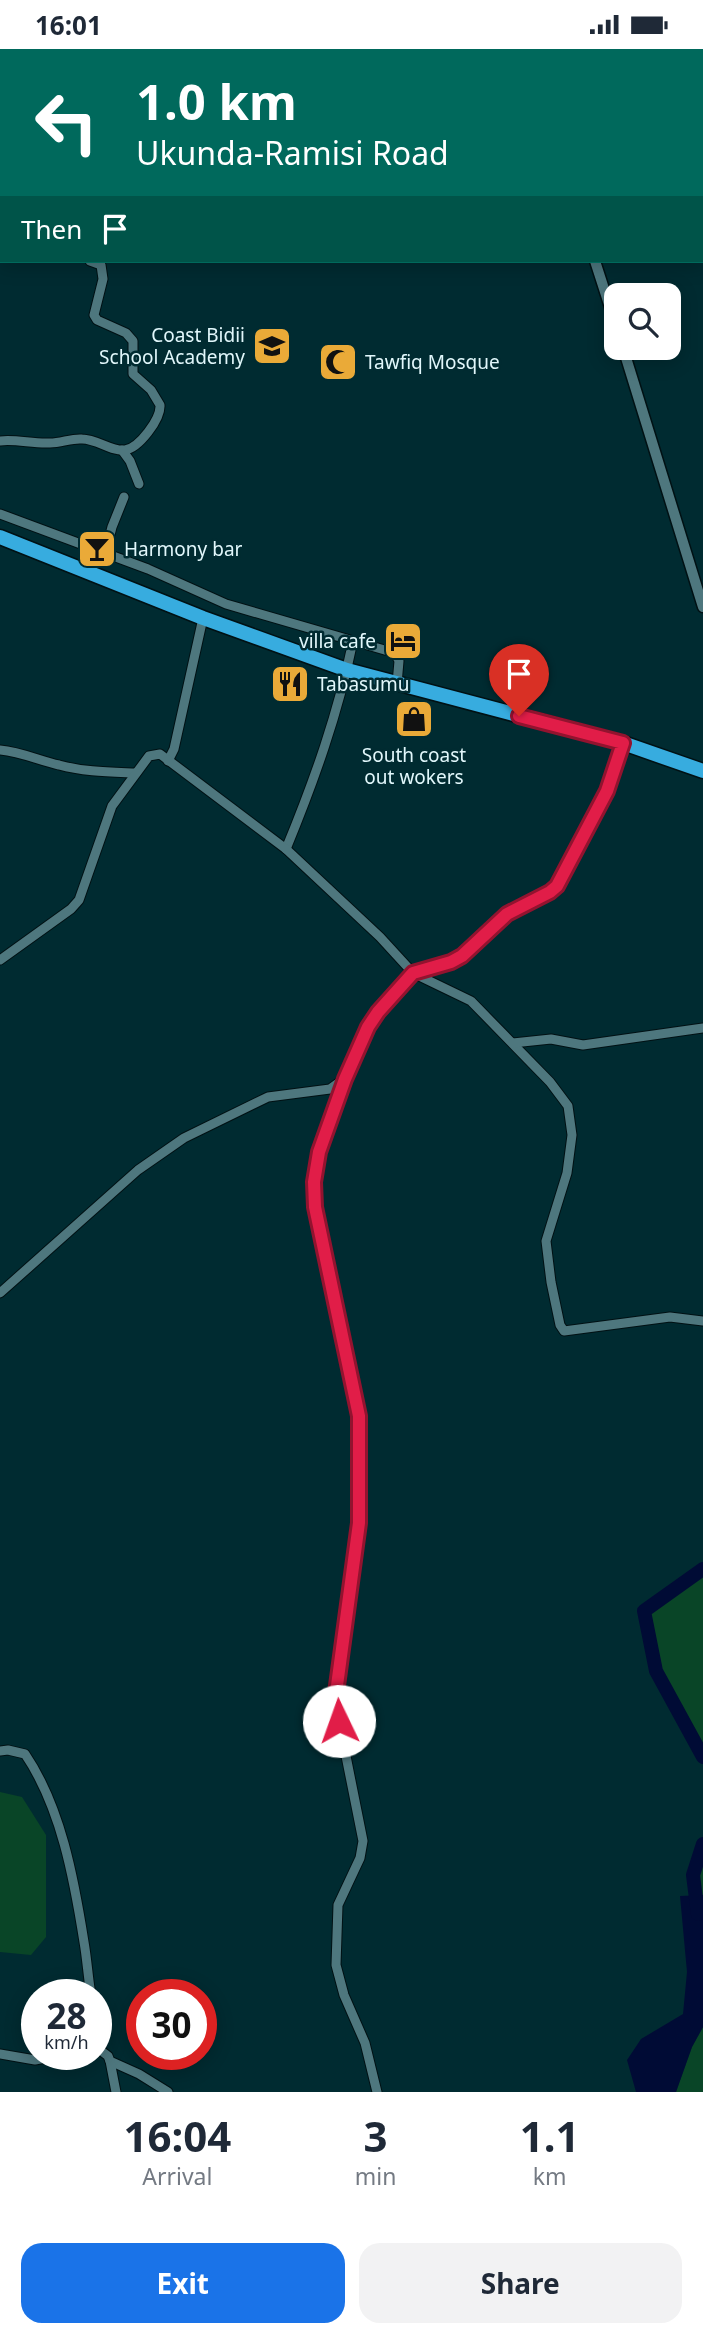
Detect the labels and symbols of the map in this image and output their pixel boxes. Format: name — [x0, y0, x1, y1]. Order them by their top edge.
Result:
place label: Coast Bidii School Academy — [99, 322, 245, 370]
school or university icon: Coast Bidii School Academy — [251, 325, 293, 367]
mosque icon: Tawfiq Mosque — [317, 341, 359, 383]
place label: Tawfiq Mosque — [365, 349, 500, 375]
bar icon: Harmony bar — [76, 528, 118, 570]
place label: Harmony bar — [124, 536, 243, 562]
hotel icon: villa cafe — [382, 620, 424, 662]
place label: villa cafe — [299, 628, 376, 654]
pin — [489, 644, 549, 716]
restaurant icon: Tabasumu — [269, 663, 311, 705]
place label: Tabasumu — [317, 671, 409, 697]
shop icon: South coast out wokers — [393, 698, 435, 740]
place label: South coast out wokers — [362, 742, 466, 790]
position arrow — [302, 1684, 376, 1758]
speed limit sign: 30 — [126, 1979, 217, 2070]

